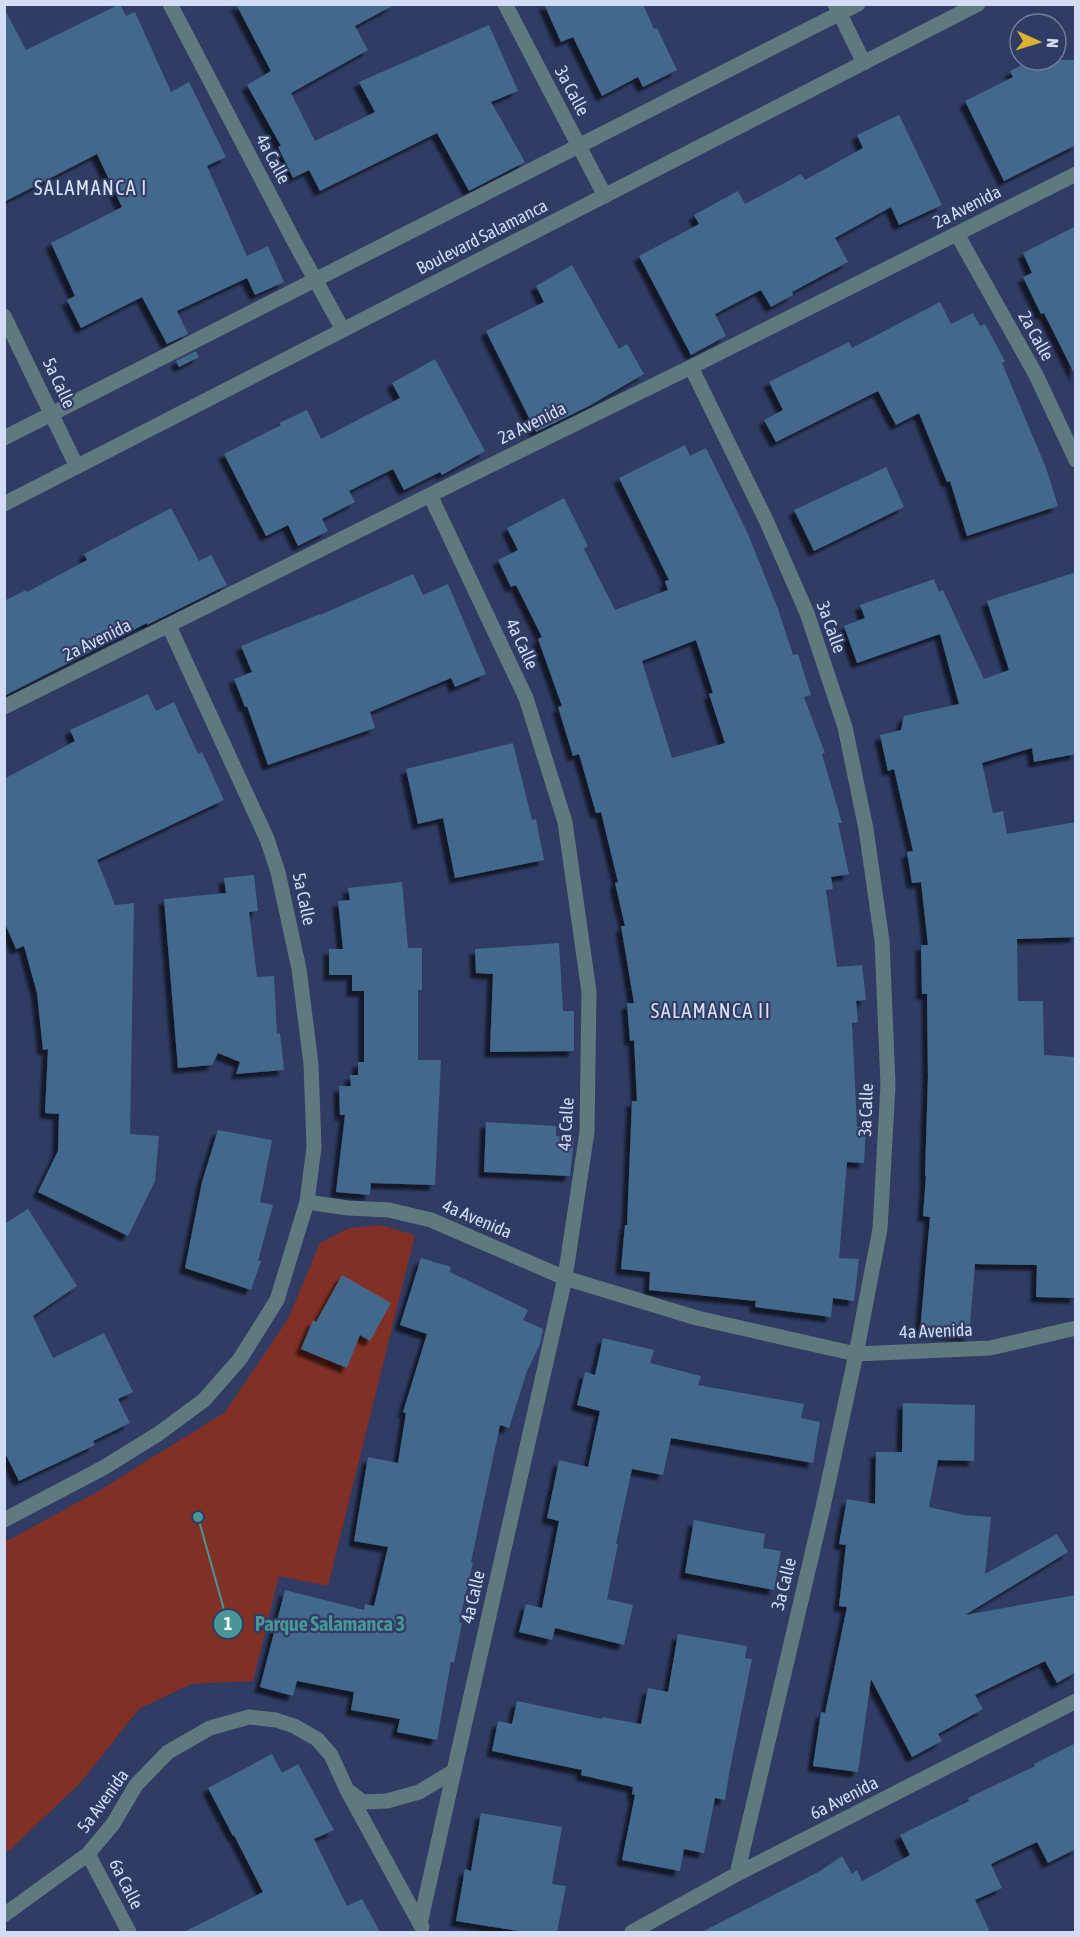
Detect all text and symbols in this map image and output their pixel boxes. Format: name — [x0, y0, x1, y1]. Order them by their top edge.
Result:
north arrow — [1008, 12, 1068, 72]
text: N — [1044, 38, 1062, 48]
street label: 3a Calle — [551, 62, 594, 119]
street label: 4a Calle — [252, 130, 295, 187]
district label: SALAMANCA I — [34, 176, 148, 199]
street label: 2a Avenida — [929, 181, 1004, 233]
street label: Boulevard Salamanca — [413, 194, 551, 279]
street label: 2a Calle — [1014, 307, 1059, 364]
street label: 5a Calle — [39, 354, 80, 411]
street label: 2a Avenida — [494, 397, 569, 448]
street label: 3a Calle — [812, 598, 850, 655]
street label: 2a Avenida — [59, 614, 134, 665]
street label: 4a Calle — [502, 615, 543, 672]
street label: 5a Calle — [289, 871, 320, 927]
district label: SALAMANCA II — [651, 999, 771, 1022]
street label: 3a Calle — [854, 1083, 877, 1137]
street label: 4a Calle — [553, 1097, 578, 1151]
street label: 4a Avenida — [439, 1195, 515, 1243]
street label: 4a Avenida — [899, 1319, 973, 1342]
street label: 3a Calle — [767, 1555, 800, 1612]
street label: 4a Calle — [456, 1569, 489, 1625]
callout: Parque Salamanca 3 — [213, 1605, 417, 1643]
text: Parque Salamanca 3 — [255, 1612, 405, 1635]
text: 1 — [224, 1613, 232, 1634]
street label: 5a Avenida — [73, 1765, 133, 1837]
street label: 6a Avenida — [806, 1772, 881, 1824]
street label: 6a Calle — [105, 1855, 148, 1912]

